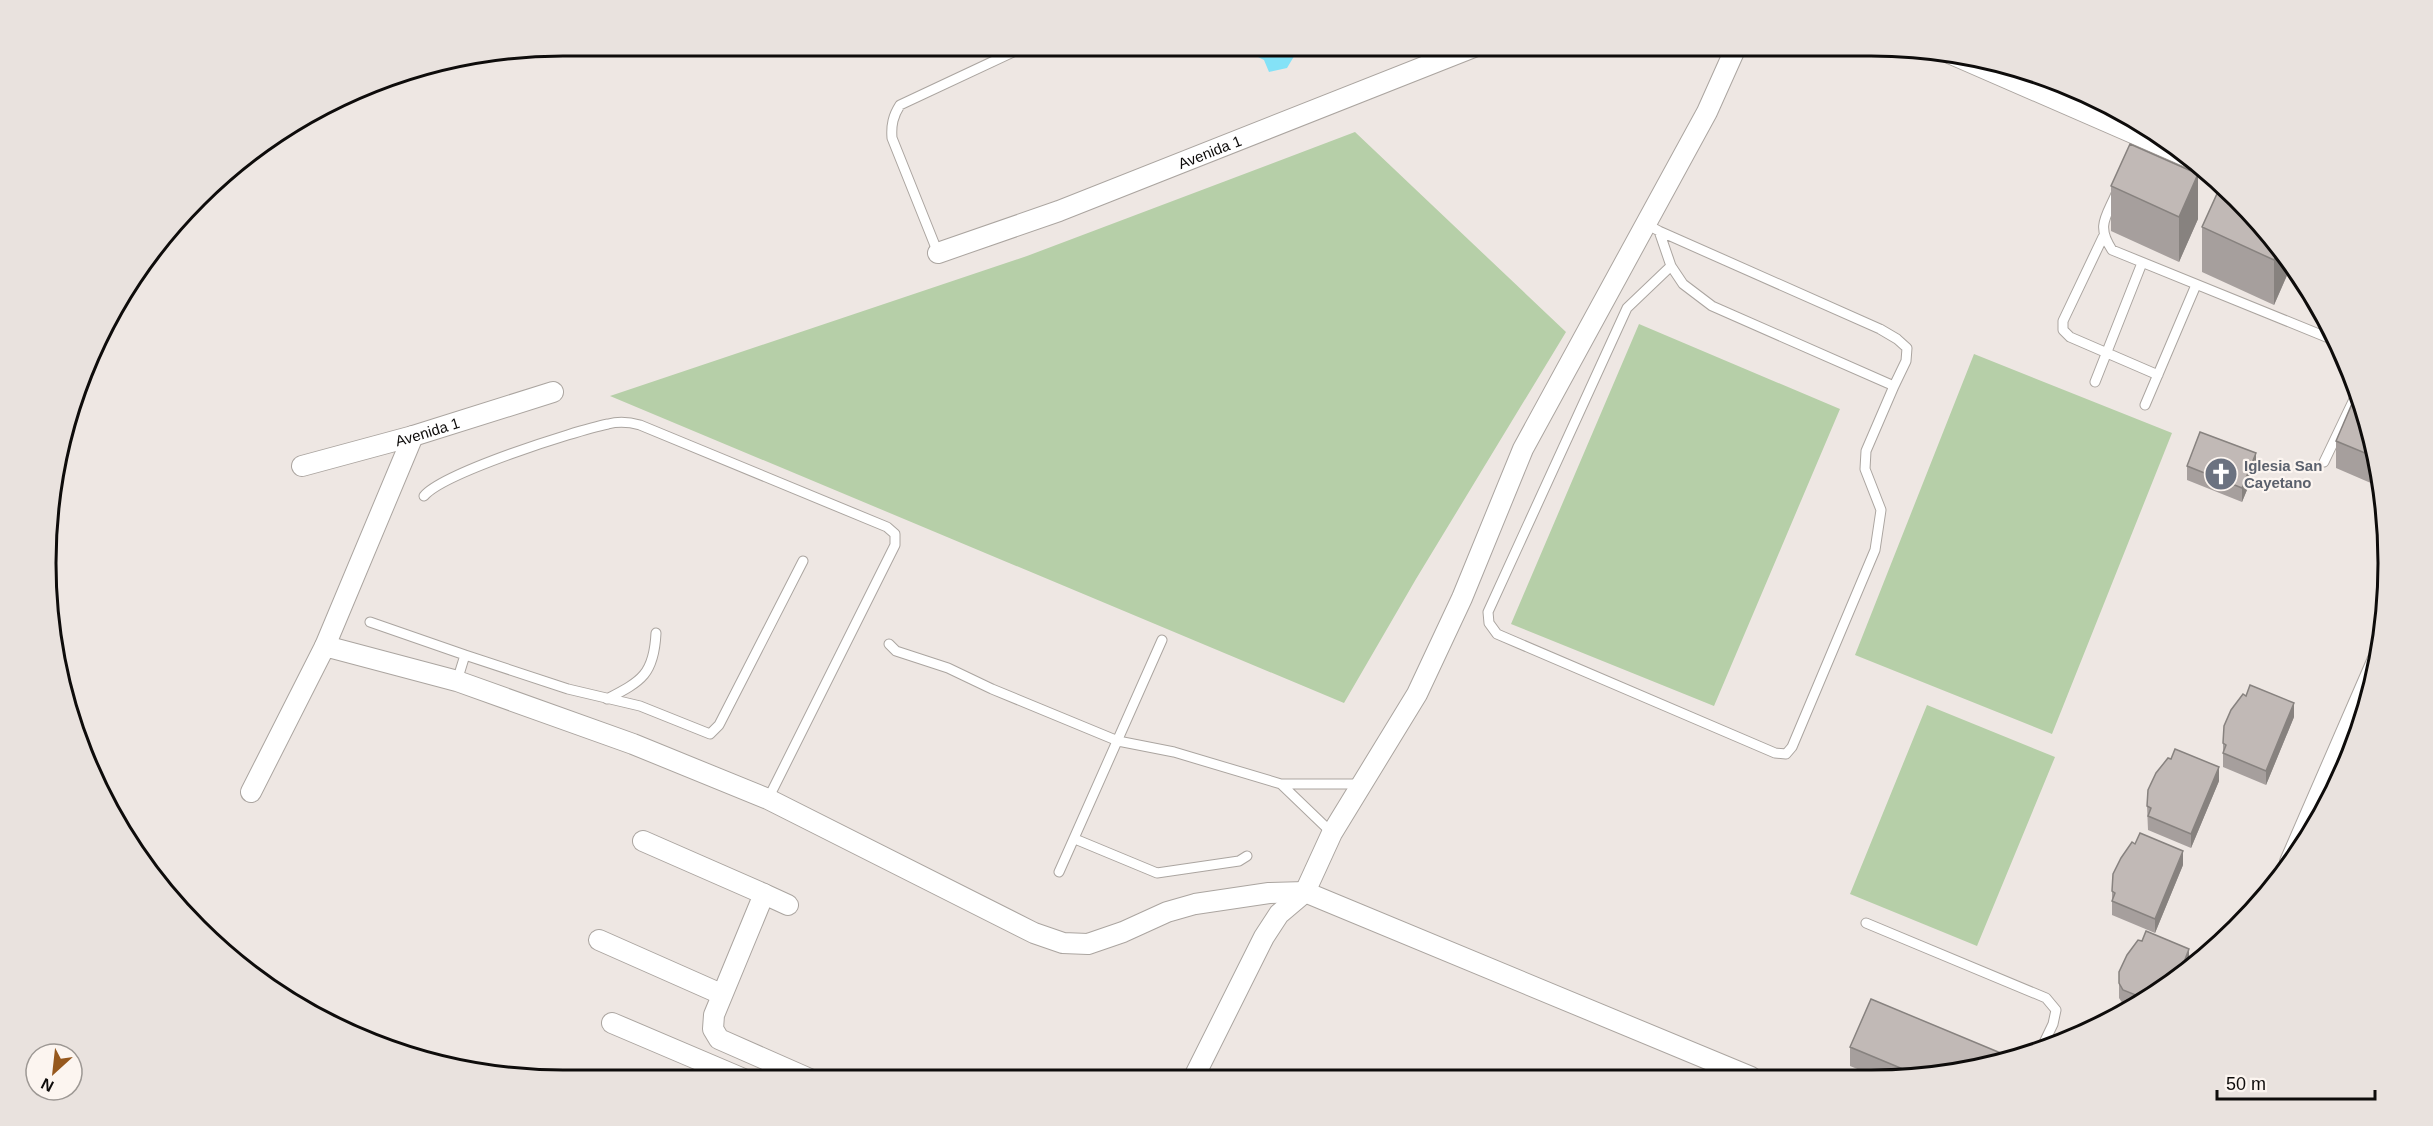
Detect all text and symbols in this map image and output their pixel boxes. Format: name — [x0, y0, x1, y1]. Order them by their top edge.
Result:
street label: Avenida 1 — [1176, 131, 1244, 172]
street label: Avenida 1 — [393, 413, 462, 449]
church icon: Iglesia San Cayetano — [2203, 456, 2239, 492]
place label: Iglesia San Cayetano — [2244, 457, 2322, 491]
north arrow — [24, 1042, 84, 1102]
scale bar — [2217, 1063, 2374, 1101]
text: 50 m — [2226, 1074, 2266, 1094]
text: N — [38, 1075, 56, 1095]

